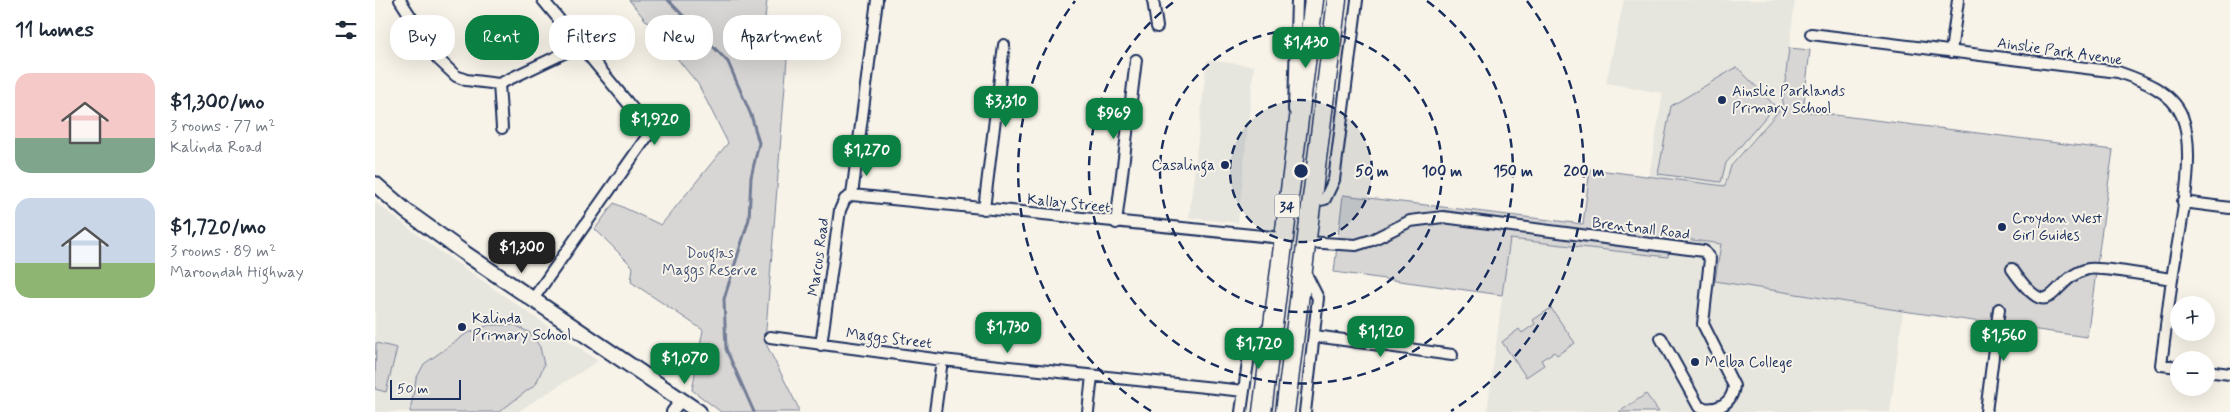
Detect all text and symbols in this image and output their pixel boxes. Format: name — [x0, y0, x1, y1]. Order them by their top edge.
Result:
chip: Buy — [390, 15, 455, 60]
chip: Rent — [465, 15, 539, 60]
chip: Filters — [549, 15, 635, 60]
chip: New — [645, 15, 713, 60]
chip: Apartment — [723, 15, 841, 60]
text: 11 homes — [15, 16, 94, 44]
icon: filters — [332, 16, 360, 44]
pin: $1,430 — [1265, 27, 1347, 69]
text: $1,430 — [1283, 32, 1329, 53]
street label: Ainslie Park Avenue — [1996, 33, 2124, 71]
place label: Ainslie Parklands Primary School — [1732, 82, 1846, 119]
pin: $3,310 — [965, 86, 1047, 128]
text: $1,300/mo — [170, 88, 264, 116]
text: $3,310 — [985, 91, 1027, 112]
icon: home — [55, 93, 115, 153]
marker: Ainslie Parklands Primary School — [1716, 94, 1728, 106]
pin: $969 — [1084, 98, 1144, 140]
text: $969 — [1097, 103, 1131, 124]
pin: $1,920 — [614, 104, 696, 146]
text: $1,920 — [631, 109, 679, 130]
text: 3 rooms · 77 m² — [170, 116, 275, 137]
pin: $1,270 — [826, 134, 908, 177]
text: Kalinda Road — [170, 137, 262, 158]
text: $1,270 — [844, 140, 890, 161]
place label: Casalinga — [1152, 156, 1215, 177]
marker: Casalinga — [1219, 159, 1231, 171]
centre of rings — [1292, 162, 1310, 180]
text: 50 m — [1355, 162, 1389, 182]
text: 100 m — [1422, 162, 1462, 182]
text: 150 m — [1493, 162, 1533, 182]
text: 200 m — [1564, 162, 1605, 182]
street label: Kallay Street — [1026, 190, 1112, 218]
road number: 34 — [1275, 195, 1299, 218]
place label: Croydon West Girl Guides — [2012, 209, 2103, 246]
text: $1,720/mo — [170, 213, 266, 241]
street label: Brentnall Road — [1591, 213, 1691, 245]
street label: Marcus Road — [804, 217, 834, 298]
icon: home — [55, 218, 115, 278]
marker: Croydon West Girl Guides — [1996, 221, 2008, 233]
pin: $1,300 — [481, 232, 563, 274]
text: $1,300 — [499, 237, 545, 258]
text: 3 rooms · 89 m² — [170, 241, 276, 262]
park label: Douglas Maggs Reserve — [662, 244, 758, 282]
text: Maroondah Highway — [170, 262, 304, 283]
map controls — [2170, 296, 2215, 396]
button: + — [2170, 296, 2215, 341]
place label: Kalinda Primary School — [472, 309, 571, 346]
pin: $1,730 — [967, 312, 1049, 354]
pin: $1,120 — [1340, 316, 1422, 358]
text: $1,730 — [986, 317, 1030, 338]
pin: $1,560 — [1963, 320, 2045, 362]
marker: Kalinda Primary School — [456, 321, 468, 333]
text: $1,120 — [1358, 321, 1404, 342]
street label: Maggs Street — [845, 324, 933, 355]
text: $1,560 — [1981, 325, 2027, 346]
pin: $1,720 — [1218, 328, 1300, 370]
text: $1,720 — [1236, 333, 1282, 354]
pin: $1,070 — [644, 342, 726, 385]
text: $1,070 — [661, 348, 709, 369]
button: − — [2170, 351, 2215, 396]
place label: Melba College — [1705, 353, 1793, 373]
marker: Melba College — [1689, 356, 1701, 368]
scale bar — [390, 377, 461, 400]
text: 50 m — [397, 380, 428, 398]

